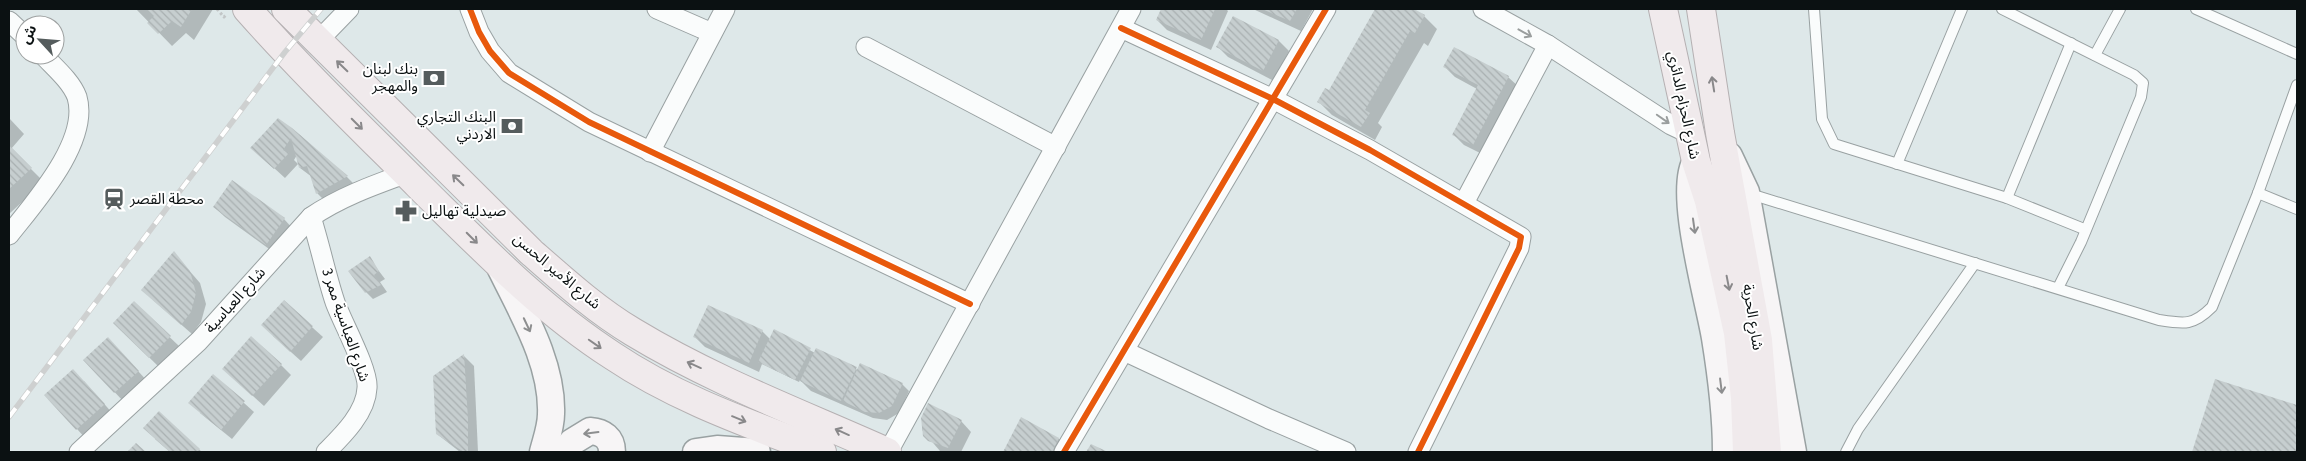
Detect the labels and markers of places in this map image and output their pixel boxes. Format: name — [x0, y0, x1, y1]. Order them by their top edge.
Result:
place label: بنك لبنان والمهجر — [363, 60, 418, 95]
bank icon: بنك لبنان والمهجر — [421, 65, 447, 91]
place label: البنك التجاري الاردني — [417, 108, 496, 145]
bank icon: البنك التجاري الاردني — [499, 113, 525, 139]
station icon: محطة القصر — [101, 186, 127, 212]
place label: محطة القصر — [129, 190, 204, 208]
pharmacy icon: صيدلية تهاليل — [393, 198, 419, 224]
place label: صيدلية تهاليل — [422, 202, 506, 220]

